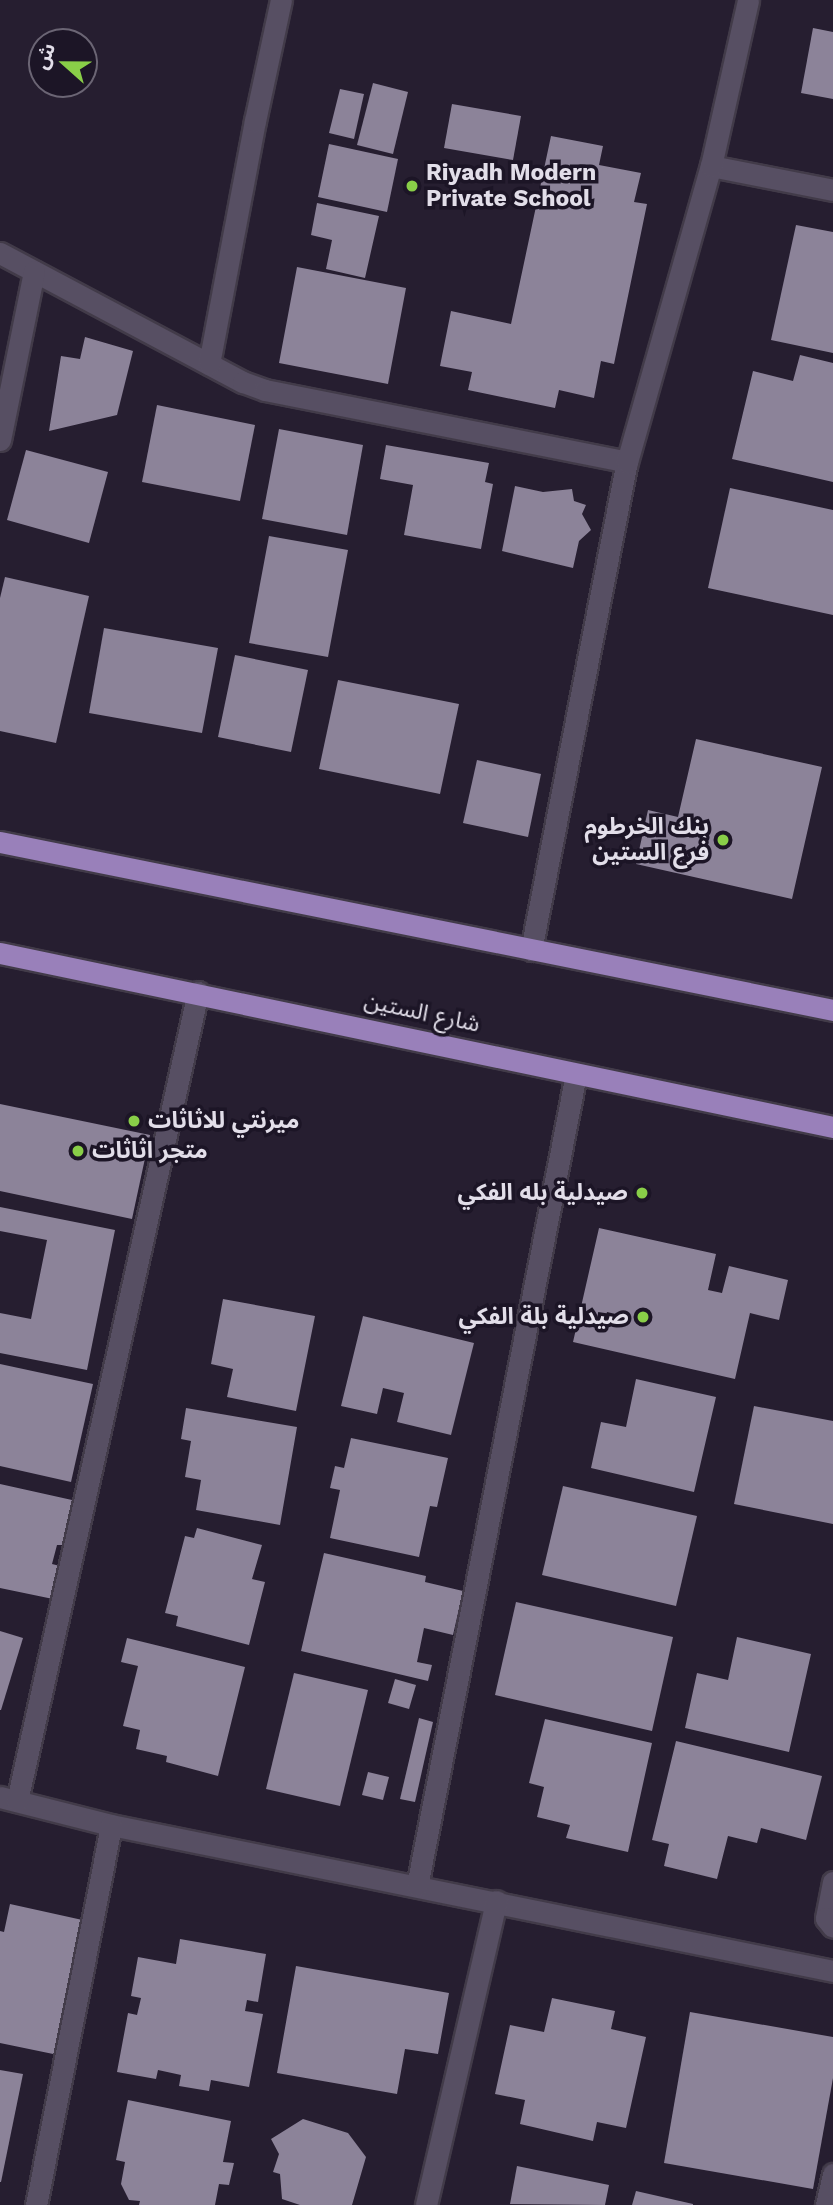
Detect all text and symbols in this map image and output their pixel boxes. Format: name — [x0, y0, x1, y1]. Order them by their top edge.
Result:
north arrow — [28, 28, 98, 98]
text: ش — [29, 40, 60, 72]
place label: Riyadh Modern Private School — [426, 159, 596, 213]
marker: Riyadh Modern Private School — [404, 178, 420, 194]
place label: بنك الخرطوم فرع الستين — [584, 813, 709, 867]
marker: بنك الخرطوم فرع الستين — [715, 832, 731, 848]
street label: شارع الستين — [362, 987, 482, 1039]
place label: ميرنتي للاثاثات — [148, 1107, 299, 1135]
marker: ميرنتي للاثاثات — [126, 1113, 142, 1129]
place label: متجر اثاثات — [92, 1137, 208, 1165]
marker: متجر اثاثات — [70, 1143, 86, 1159]
place label: صيدلية بله الفكي — [458, 1179, 628, 1207]
marker: صيدلية بله الفكي — [634, 1185, 650, 1201]
place label: صيدلية بلة الفكي — [459, 1303, 629, 1331]
marker: صيدلية بلة الفكي — [635, 1309, 651, 1325]

